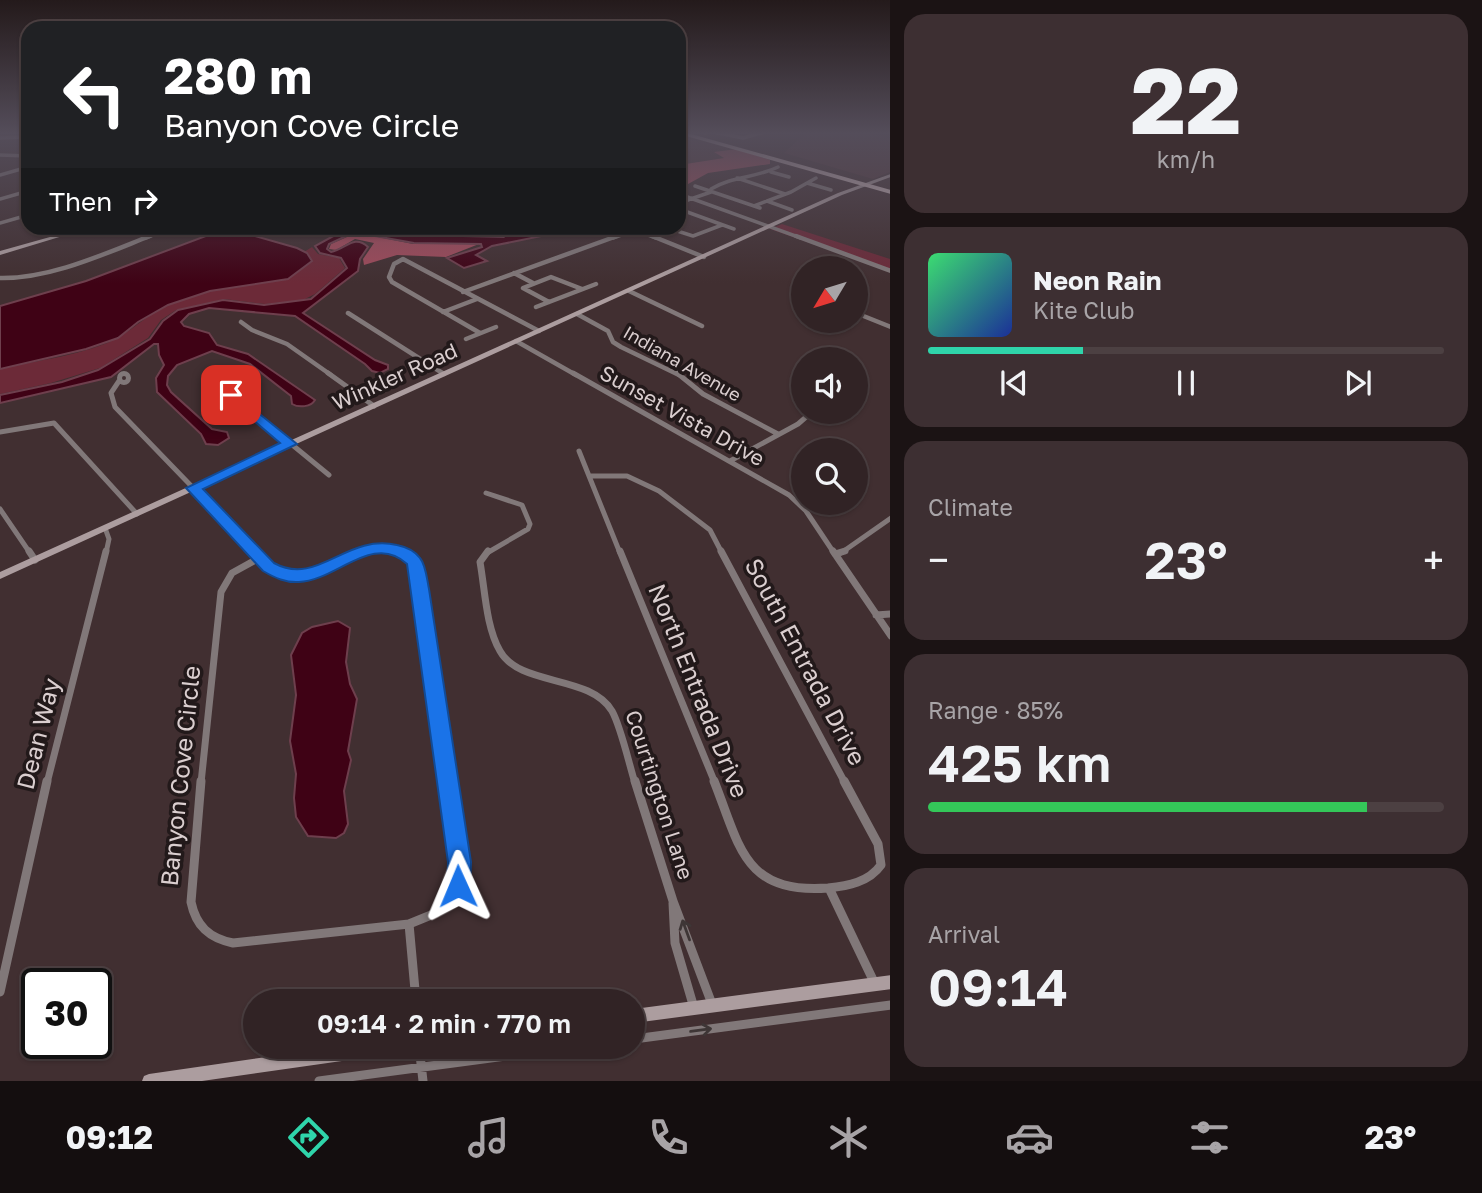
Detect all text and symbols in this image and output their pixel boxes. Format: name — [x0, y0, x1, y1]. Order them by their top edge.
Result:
text: 22 — [1130, 45, 1242, 154]
text: 280 m — [164, 46, 312, 105]
icon: left — [49, 49, 140, 140]
text: Banyon Cove Circle — [164, 106, 459, 144]
text: km/h — [1157, 145, 1215, 173]
icon: right — [126, 182, 164, 220]
text: Then — [49, 186, 112, 217]
north arrow — [791, 256, 868, 332]
map controls — [791, 256, 868, 515]
text: Neon Rain — [1033, 265, 1162, 296]
text: Kite Club — [1033, 296, 1134, 324]
street label: Indiana Avenue — [620, 321, 745, 406]
street label: Winkler Road — [328, 337, 461, 415]
button: sound — [791, 347, 868, 424]
street label: Sunset Vista Drive — [596, 359, 769, 471]
icon: previous — [995, 364, 1033, 402]
icon: pause — [1167, 364, 1205, 402]
icon: next — [1339, 364, 1377, 402]
pin — [201, 365, 261, 425]
icon: arrive — [212, 376, 250, 414]
button: search — [791, 438, 868, 515]
text: Climate — [928, 493, 1013, 521]
text: 23° — [1145, 528, 1227, 590]
text: − — [928, 537, 949, 582]
text: + — [1423, 537, 1444, 582]
street label: South Entrada Drive — [740, 553, 873, 770]
street label: North Entrada Drive — [643, 579, 756, 802]
street label: Banyon Cove Circle — [154, 664, 206, 887]
street label: Dean Way — [10, 675, 65, 792]
text: Range · 85% — [928, 696, 1063, 724]
street label: Courtington Lane — [620, 707, 700, 883]
text: 425 km — [928, 731, 1111, 793]
position arrow — [421, 849, 495, 923]
one-way arrow — [679, 919, 691, 941]
text: Arrival — [928, 920, 1000, 948]
text: 09:14 — [928, 955, 1069, 1017]
speed limit sign: 30 — [21, 968, 112, 1059]
text: 09:14 · 2 min · 770 m — [317, 1008, 571, 1039]
one-way arrow — [689, 1024, 712, 1037]
icon: directions — [284, 1113, 333, 1162]
icon: music — [464, 1113, 513, 1162]
icon: phone — [644, 1113, 693, 1162]
icon: climate — [824, 1113, 873, 1162]
icon: car — [1005, 1113, 1054, 1162]
icon: filters — [1185, 1113, 1234, 1162]
text: 09:12 — [66, 1118, 153, 1156]
text: 23° — [1365, 1118, 1416, 1156]

